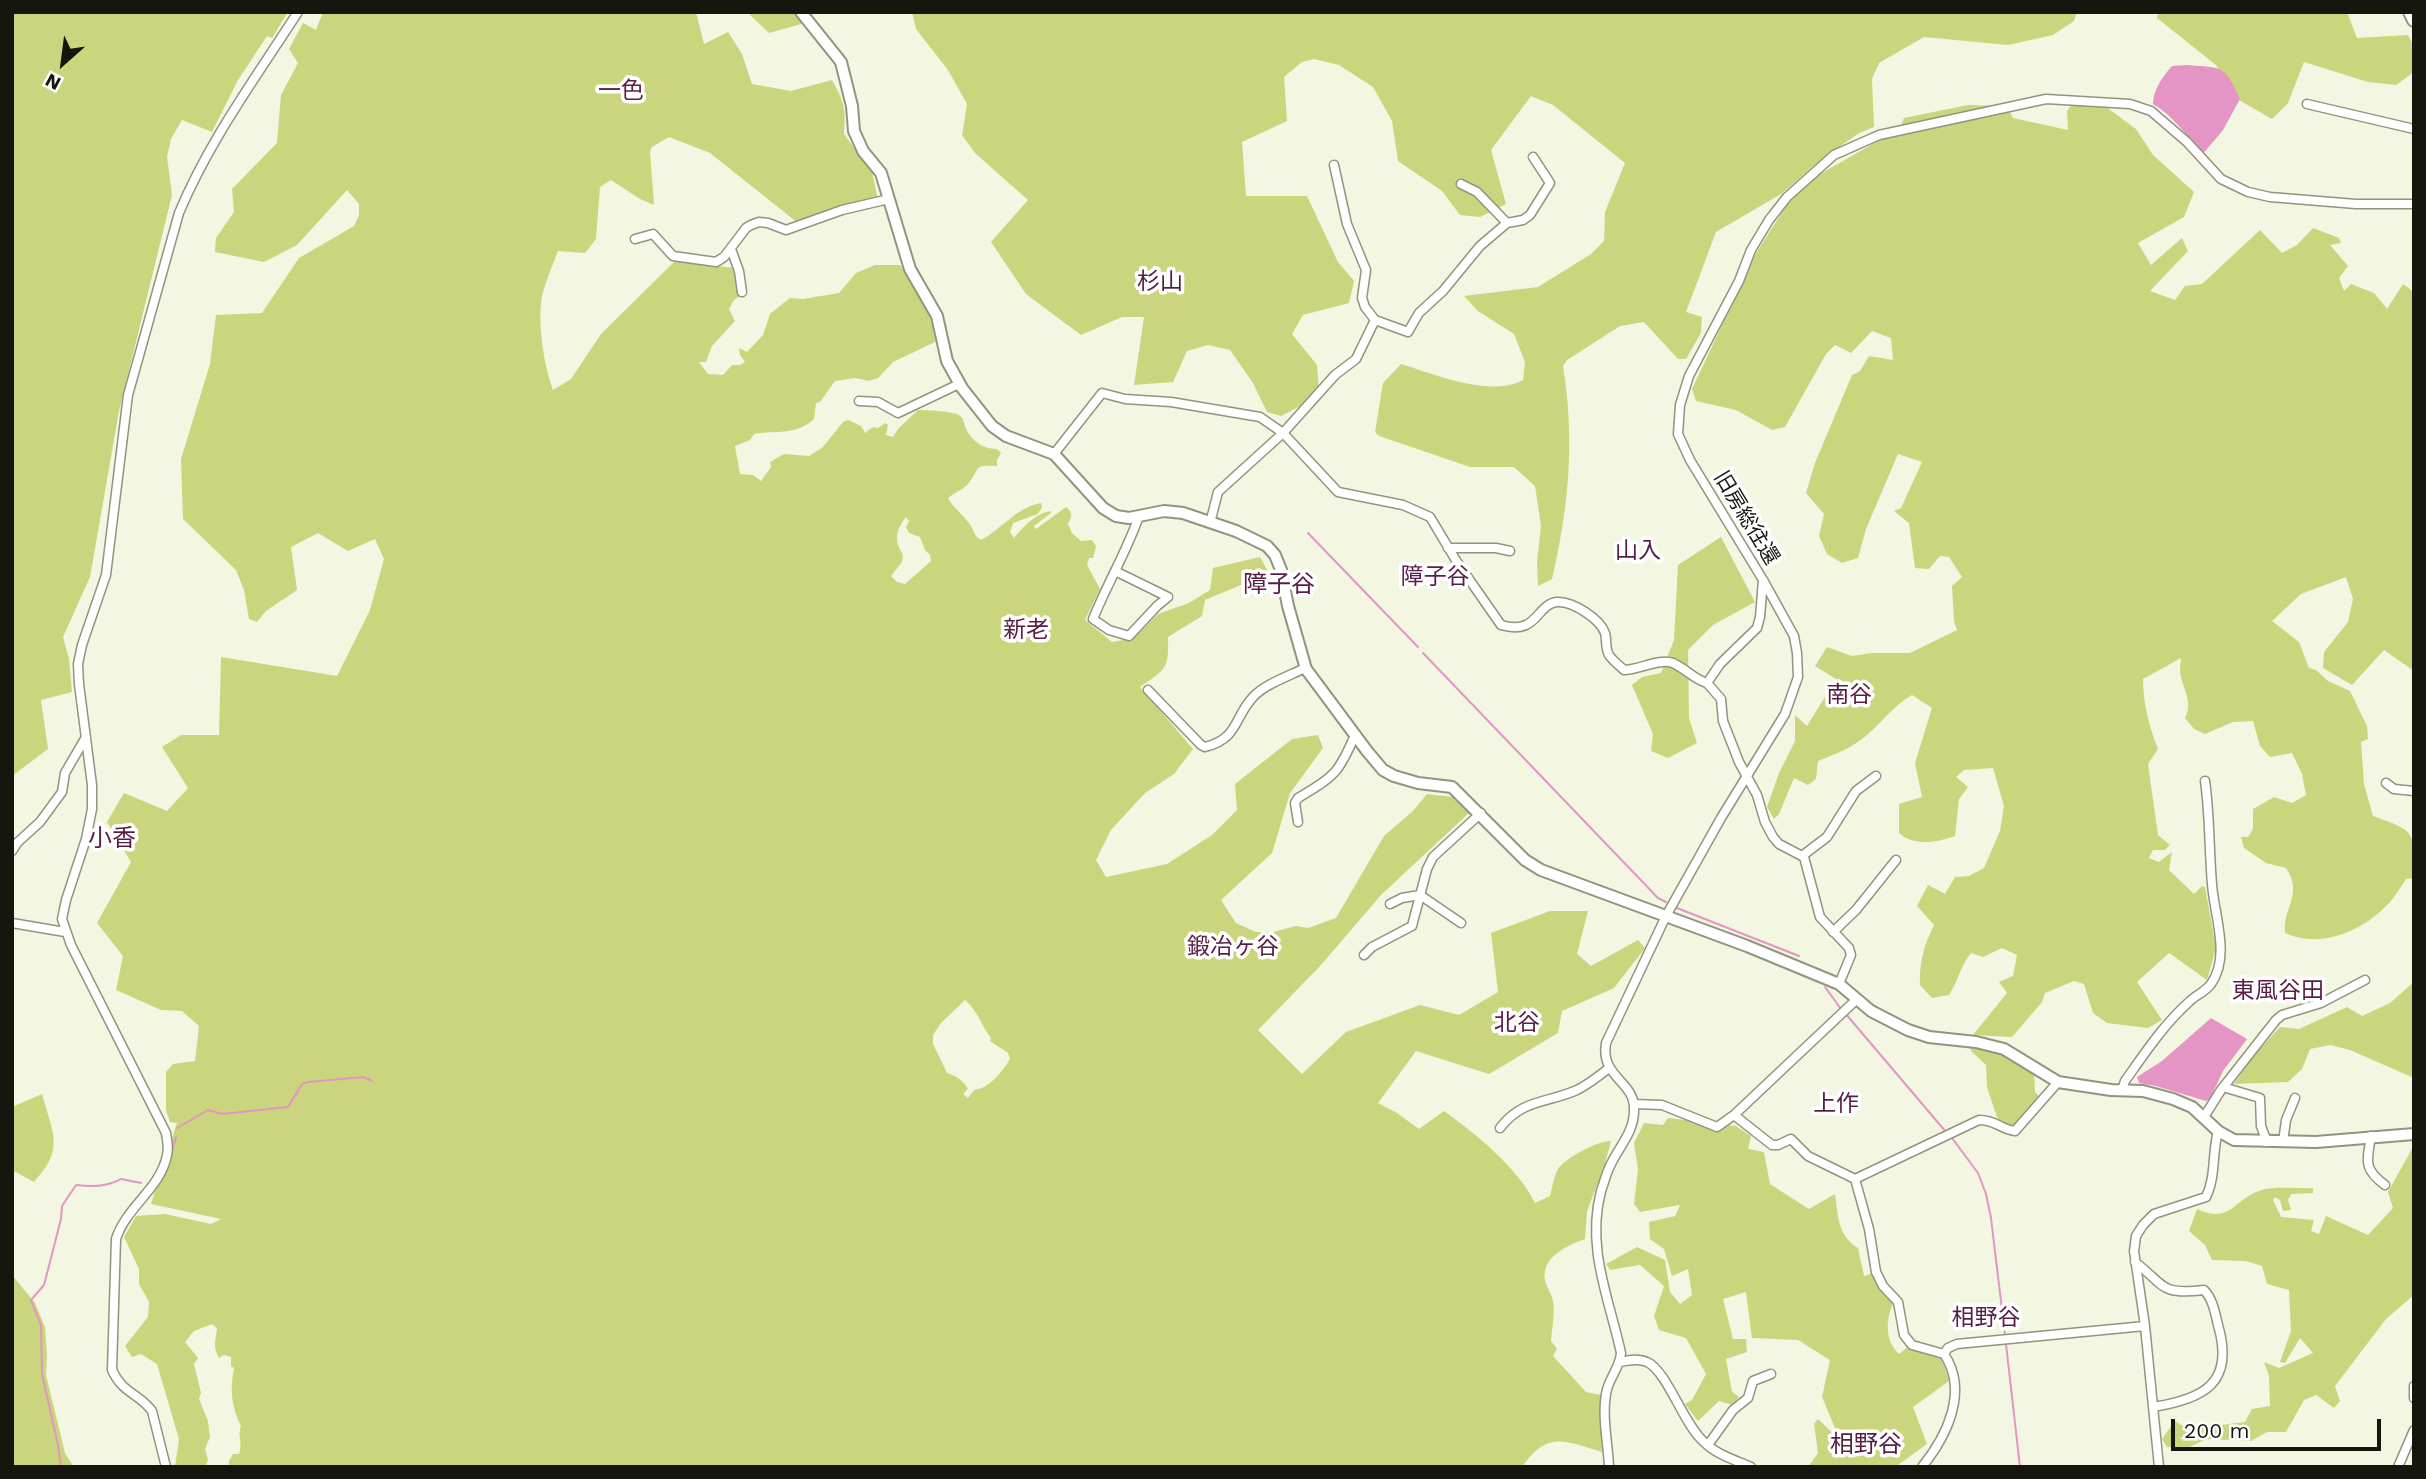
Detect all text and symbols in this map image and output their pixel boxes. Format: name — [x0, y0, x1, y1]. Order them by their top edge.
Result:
north arrow — [28, 28, 98, 98]
text: N — [41, 69, 65, 95]
district label: 一色 — [598, 77, 644, 105]
district label: 杉山 — [1137, 268, 1183, 296]
street label: 旧房総往還 — [1708, 467, 1784, 569]
district label: 山入 — [1615, 537, 1661, 565]
district label: 障子谷 — [1401, 563, 1469, 591]
district label: 障子谷 — [1243, 571, 1315, 599]
district label: 新老 — [1003, 616, 1049, 644]
district label: 南谷 — [1826, 681, 1872, 709]
district label: 小香 — [88, 825, 136, 853]
district label: 鍛冶ヶ谷 — [1187, 933, 1279, 961]
district label: 東風谷田 — [2232, 977, 2324, 1005]
district label: 北谷 — [1494, 1009, 1540, 1037]
district label: 上作 — [1813, 1090, 1859, 1118]
district label: 相野谷 — [1952, 1304, 2020, 1332]
scale bar — [2174, 1406, 2384, 1450]
text: 200 m — [2184, 1418, 2250, 1443]
district label: 相野谷 — [1830, 1431, 1902, 1459]

